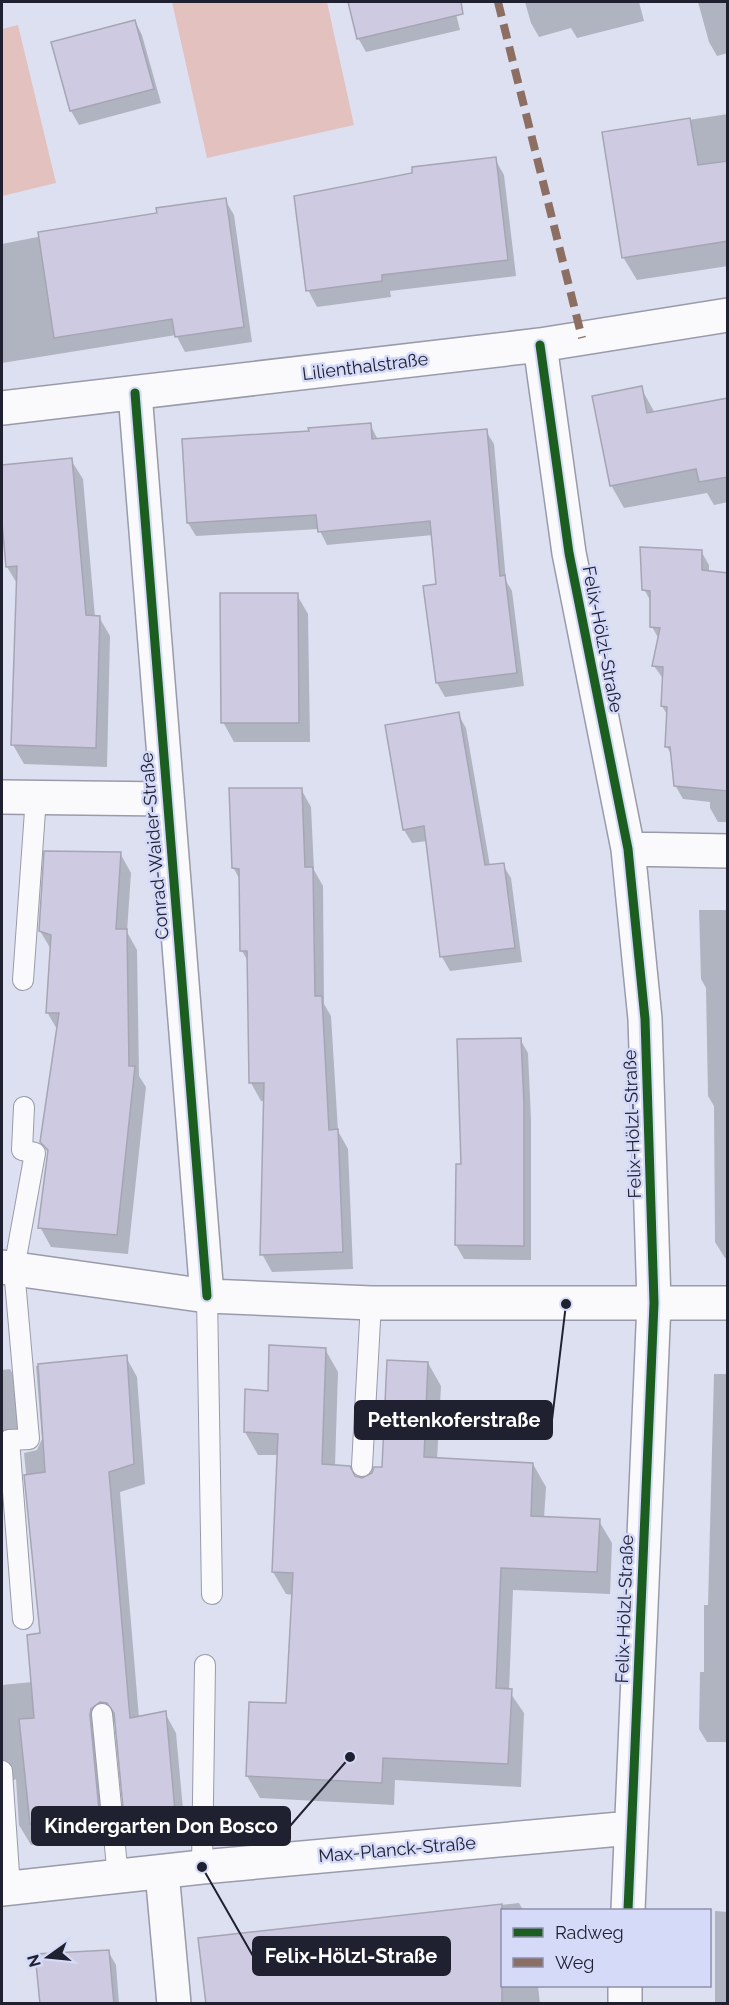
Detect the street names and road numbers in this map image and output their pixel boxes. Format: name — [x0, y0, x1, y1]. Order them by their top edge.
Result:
street label: Lilienthalstraße — [301, 348, 430, 384]
street label: Felix-Hölzl-Straße — [578, 564, 628, 714]
street label: Conrad-Waider-Straße — [135, 751, 173, 940]
street label: Felix-Hölzl-Straße — [619, 1049, 645, 1199]
street label: Felix-Hölzl-Straße — [611, 1534, 637, 1684]
street label: Max-Planck-Straße — [317, 1832, 477, 1866]

